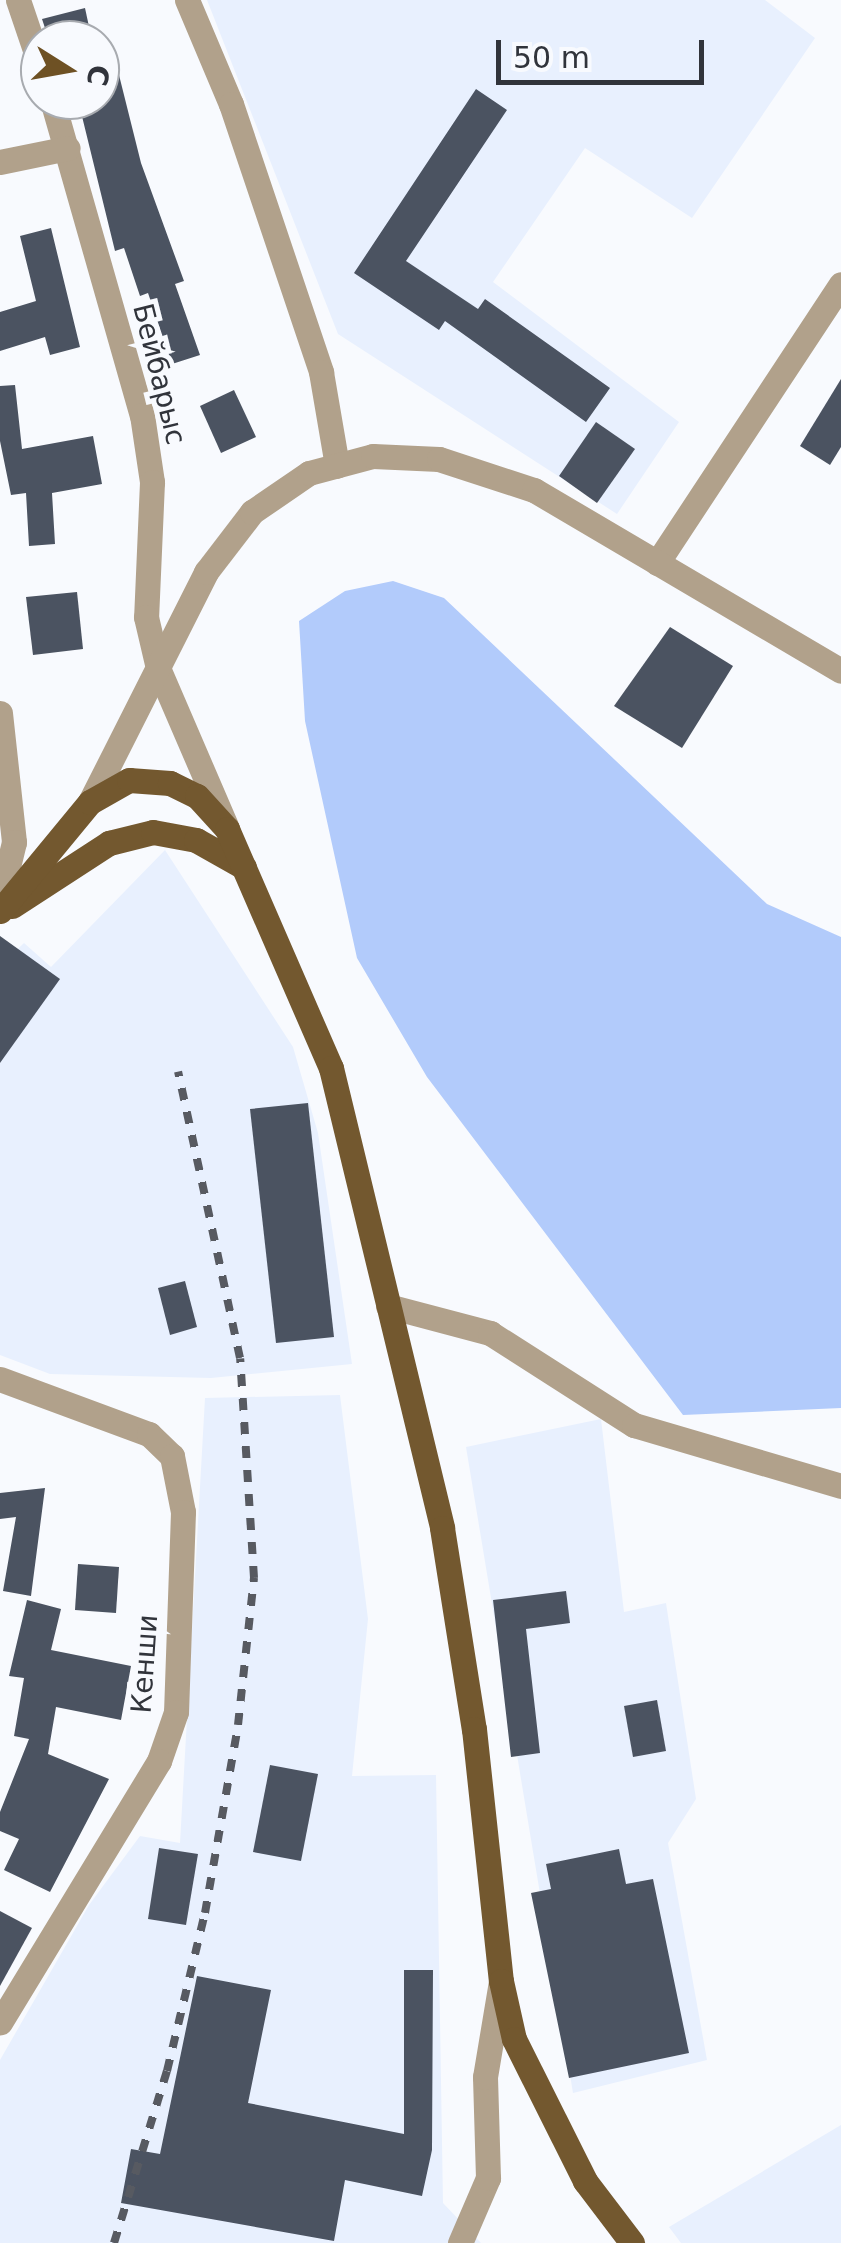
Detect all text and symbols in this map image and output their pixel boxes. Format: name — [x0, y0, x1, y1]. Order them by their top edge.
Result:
north arrow — [20, 20, 120, 120]
scale bar — [501, 20, 708, 82]
text: 50 m — [513, 40, 590, 75]
text: С — [80, 62, 116, 89]
street label: Бейбарыс — [125, 300, 193, 448]
street label: Кенши — [125, 1613, 165, 1715]

